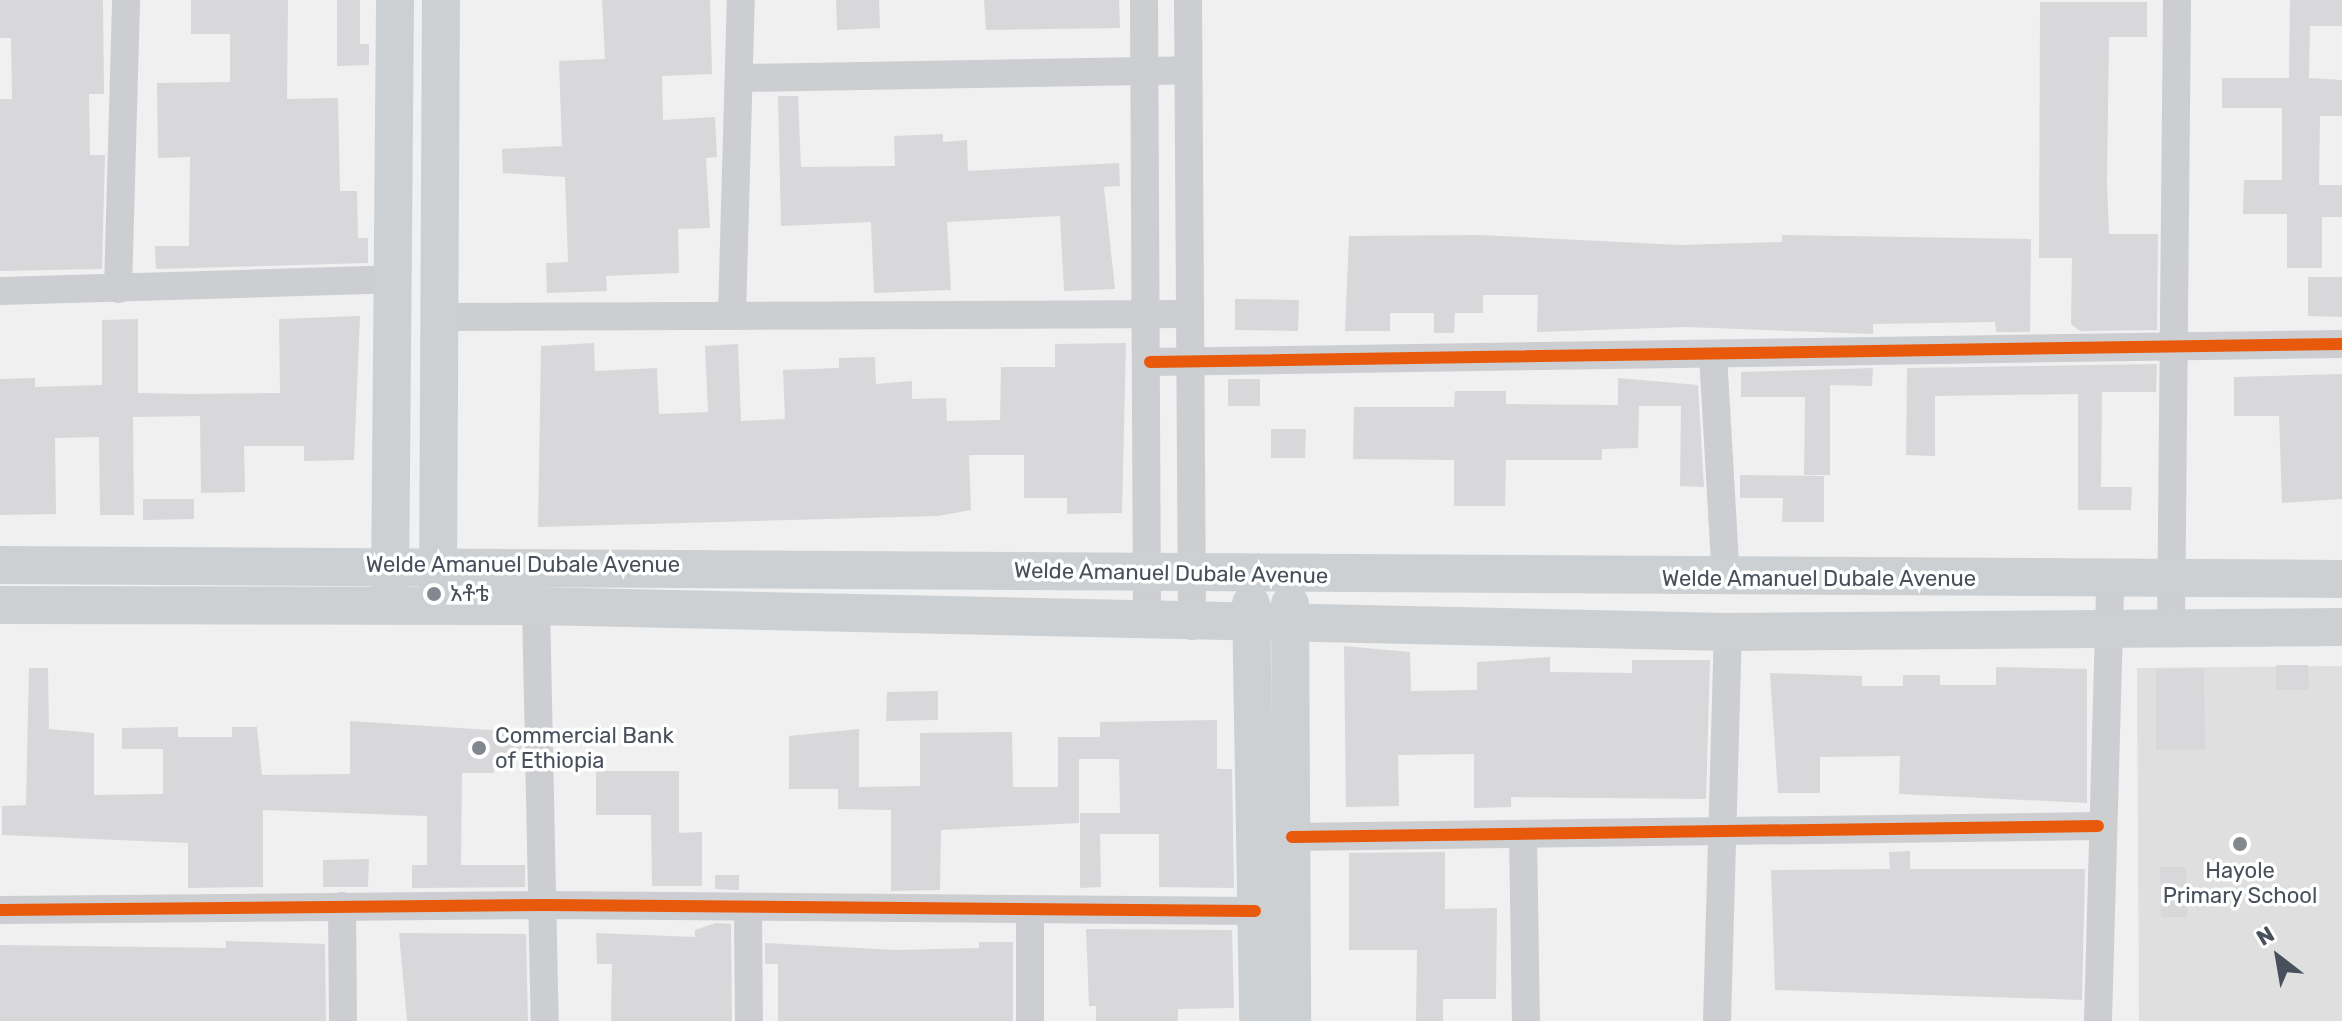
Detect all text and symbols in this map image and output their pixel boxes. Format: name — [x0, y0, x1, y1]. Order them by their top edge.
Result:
street label: Welde Amanuel Dubale Avenue — [365, 552, 681, 578]
street label: Welde Amanuel Dubale Avenue — [1013, 557, 1329, 589]
street label: Welde Amanuel Dubale Avenue — [1661, 566, 1977, 592]
place label: አቶቴ — [450, 581, 489, 607]
marker: አቶቴ — [425, 585, 443, 603]
place label: Commercial Bank of Ethiopia — [495, 722, 674, 774]
marker: Commercial Bank of Ethiopia — [470, 739, 488, 757]
marker: Hayole Primary School — [2231, 835, 2249, 853]
place label: Hayole Primary School — [2162, 857, 2318, 908]
north arrow — [2238, 917, 2318, 997]
text: N — [2252, 920, 2279, 952]

